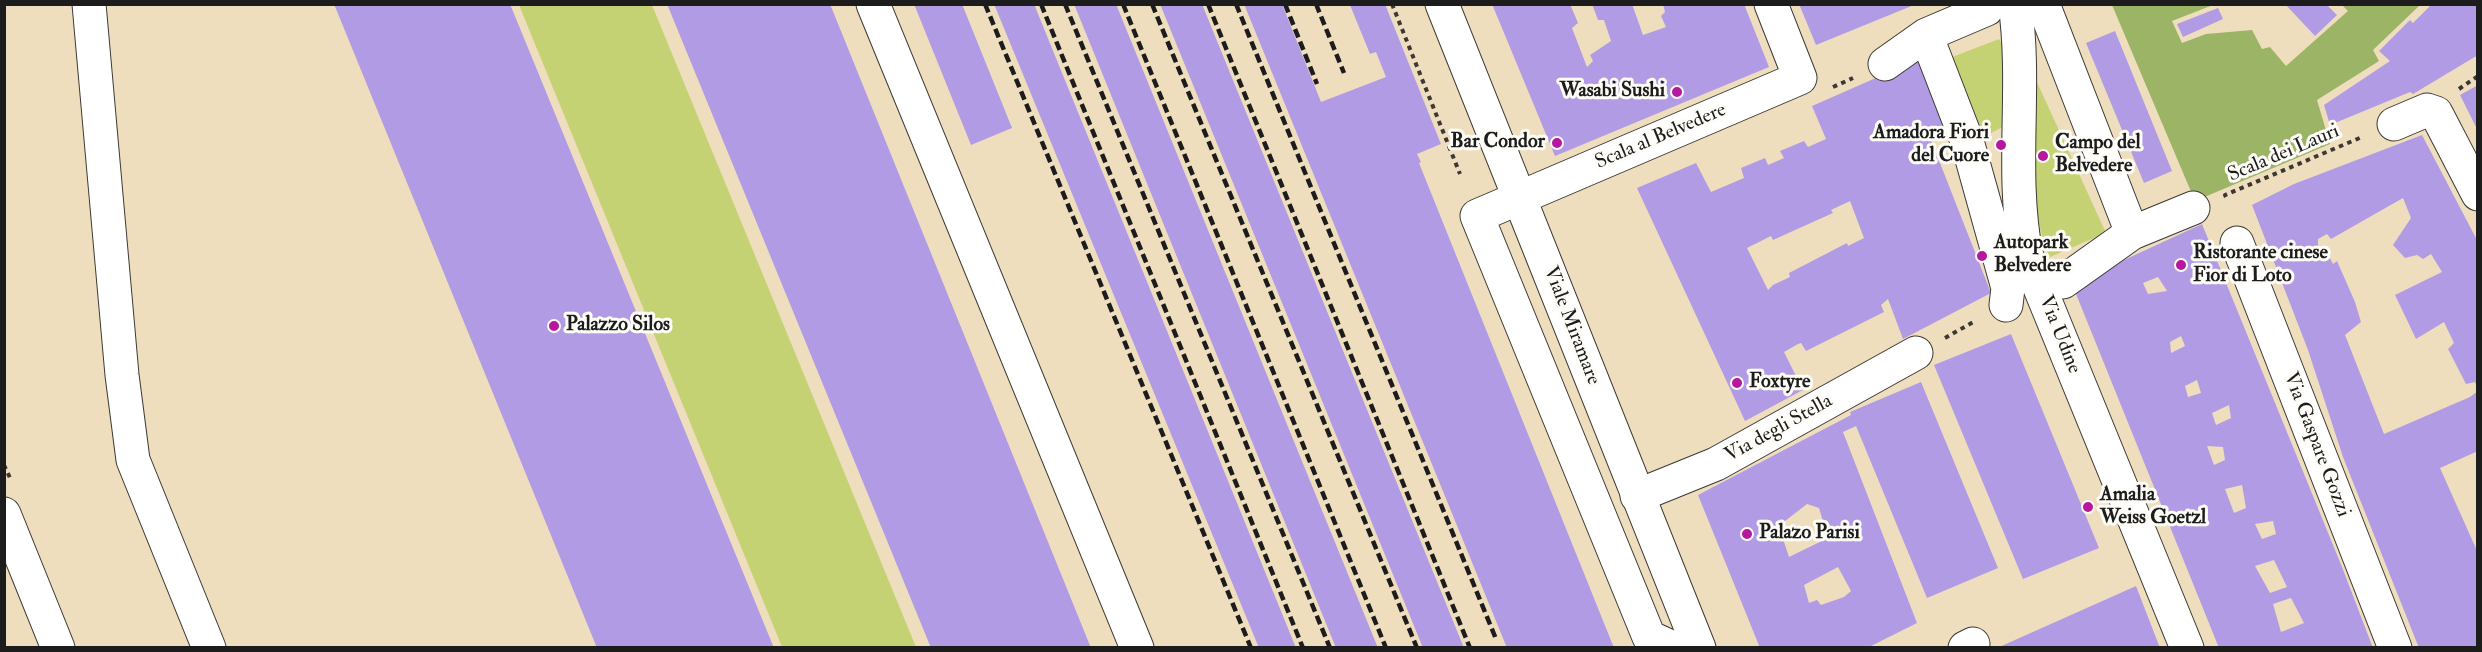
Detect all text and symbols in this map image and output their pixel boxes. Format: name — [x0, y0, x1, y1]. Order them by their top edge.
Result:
place label: Wasabi Sushi — [1560, 80, 1665, 104]
marker: Wasabi Sushi — [1670, 85, 1684, 99]
street label: Scala al Belvedere — [1592, 99, 1730, 175]
street label: Scala dei Lauri — [2225, 120, 2343, 188]
place label: Amadora Fiori del Cuore — [1873, 122, 1989, 169]
place label: Bar Condor — [1451, 131, 1545, 155]
place label: Campo del Belvedere — [2055, 132, 2141, 179]
marker: Bar Condor — [1550, 136, 1564, 150]
marker: Amadora Fiori del Cuore — [1994, 138, 2008, 152]
marker: Campo del Belvedere — [2036, 149, 2050, 163]
place label: Autopark Belvedere — [1994, 232, 2071, 279]
place label: Ristorante cinese Fior di Loto — [2193, 242, 2328, 289]
marker: Autopark Belvedere — [1975, 249, 1989, 263]
marker: Ristorante cinese Fior di Loto — [2174, 258, 2188, 272]
street label: Viale Miramare — [1537, 263, 1605, 389]
street label: Via Udine — [2033, 293, 2085, 377]
place label: Palazzo Silos — [566, 314, 670, 338]
marker: Palazzo Silos — [547, 319, 561, 333]
street label: Via Gaspare Gozzi — [2277, 369, 2355, 521]
place label: Foxtyre — [1749, 371, 1810, 395]
marker: Foxtyre — [1730, 376, 1744, 390]
street label: Via degli Stella — [1721, 390, 1837, 468]
place label: Amalia Weiss Goetzl — [2100, 484, 2206, 531]
marker: Amalia Weiss Goetzl — [2081, 500, 2095, 514]
place label: Palazo Parisi — [1759, 522, 1860, 546]
marker: Palazo Parisi — [1740, 527, 1754, 541]

